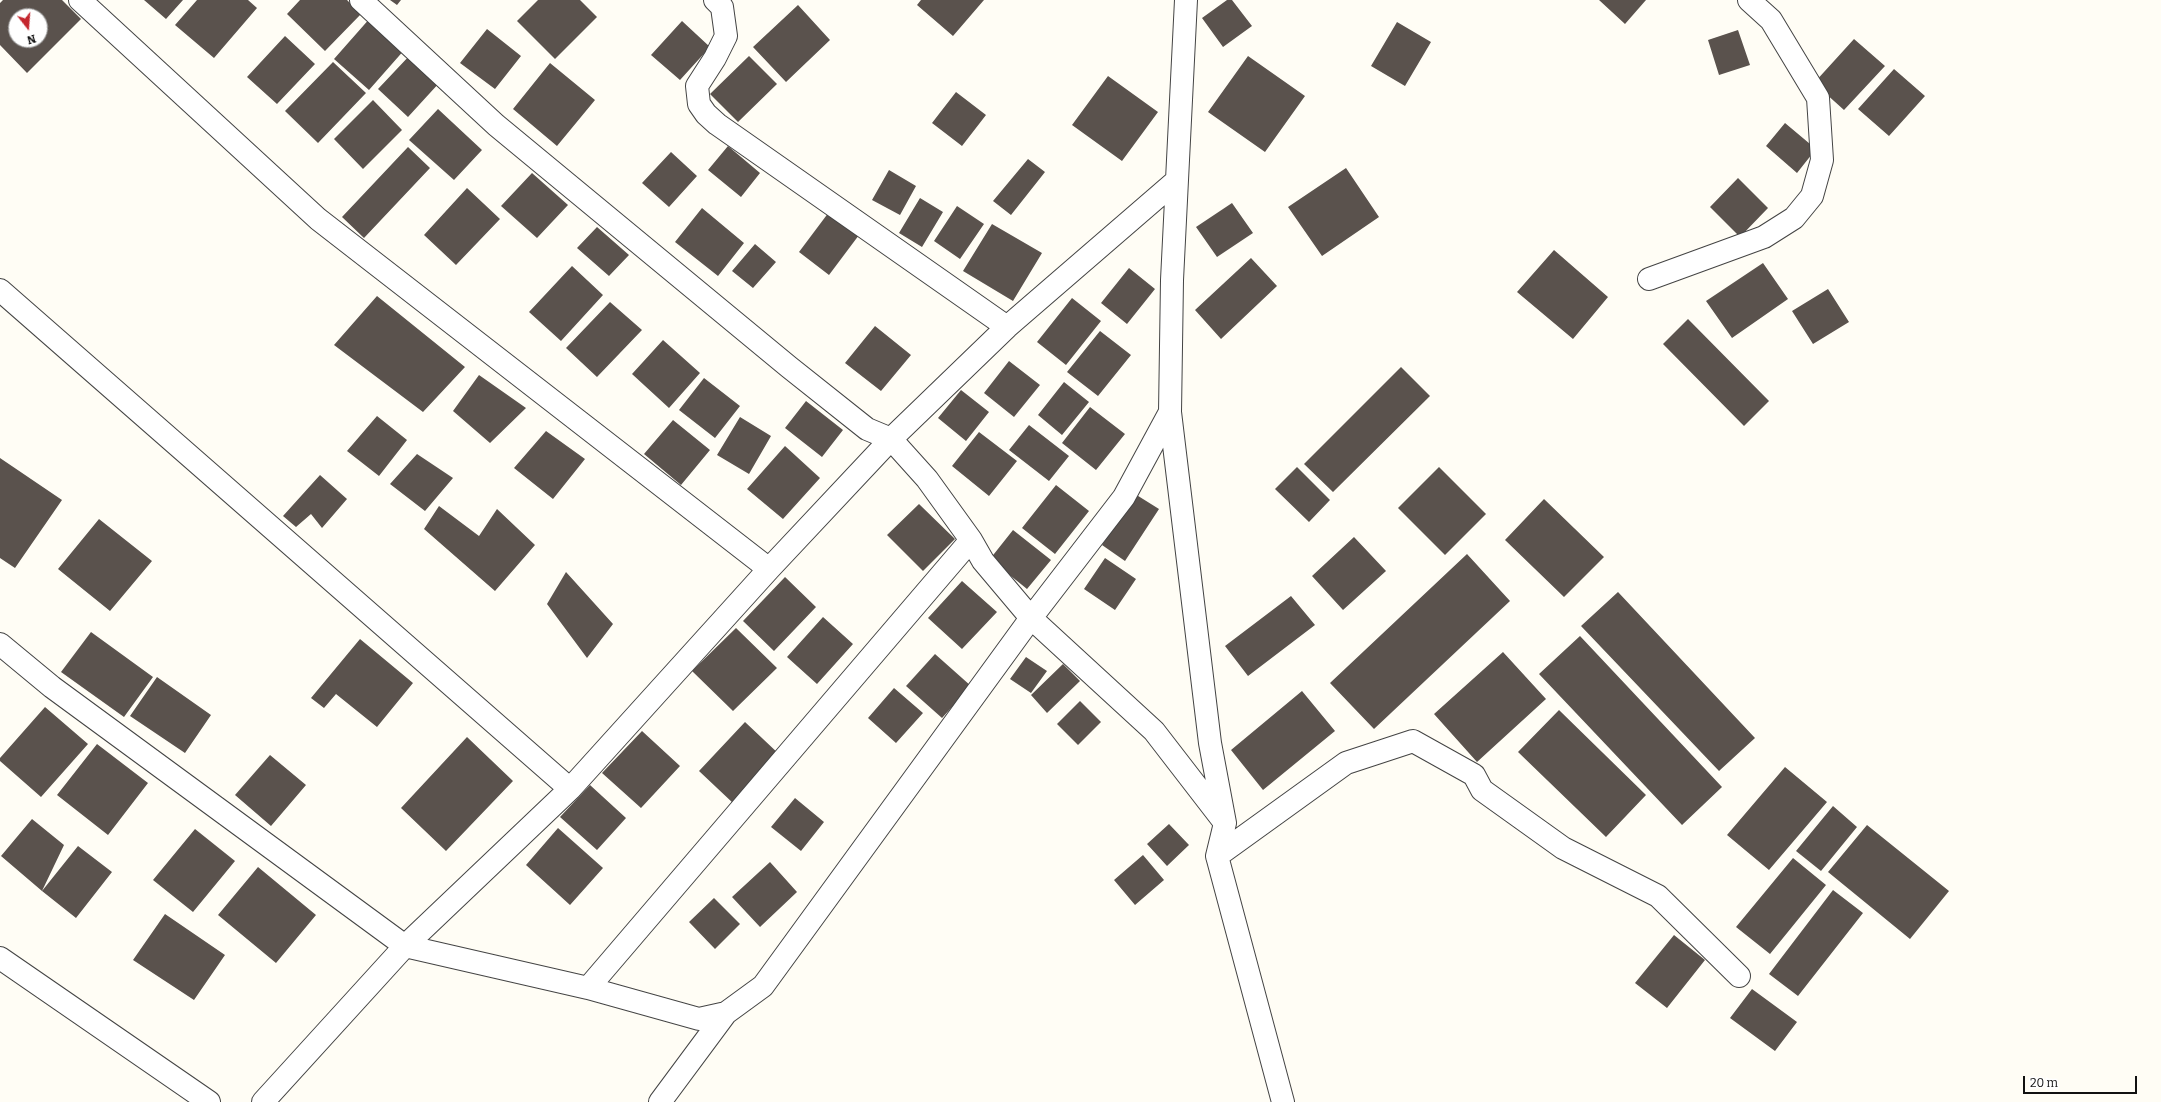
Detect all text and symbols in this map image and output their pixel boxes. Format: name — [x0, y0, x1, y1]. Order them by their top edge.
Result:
north arrow — [8, 8, 48, 48]
text: N — [25, 32, 37, 46]
scale bar — [2025, 1068, 2139, 1094]
text: 20 m — [2030, 1076, 2058, 1090]

